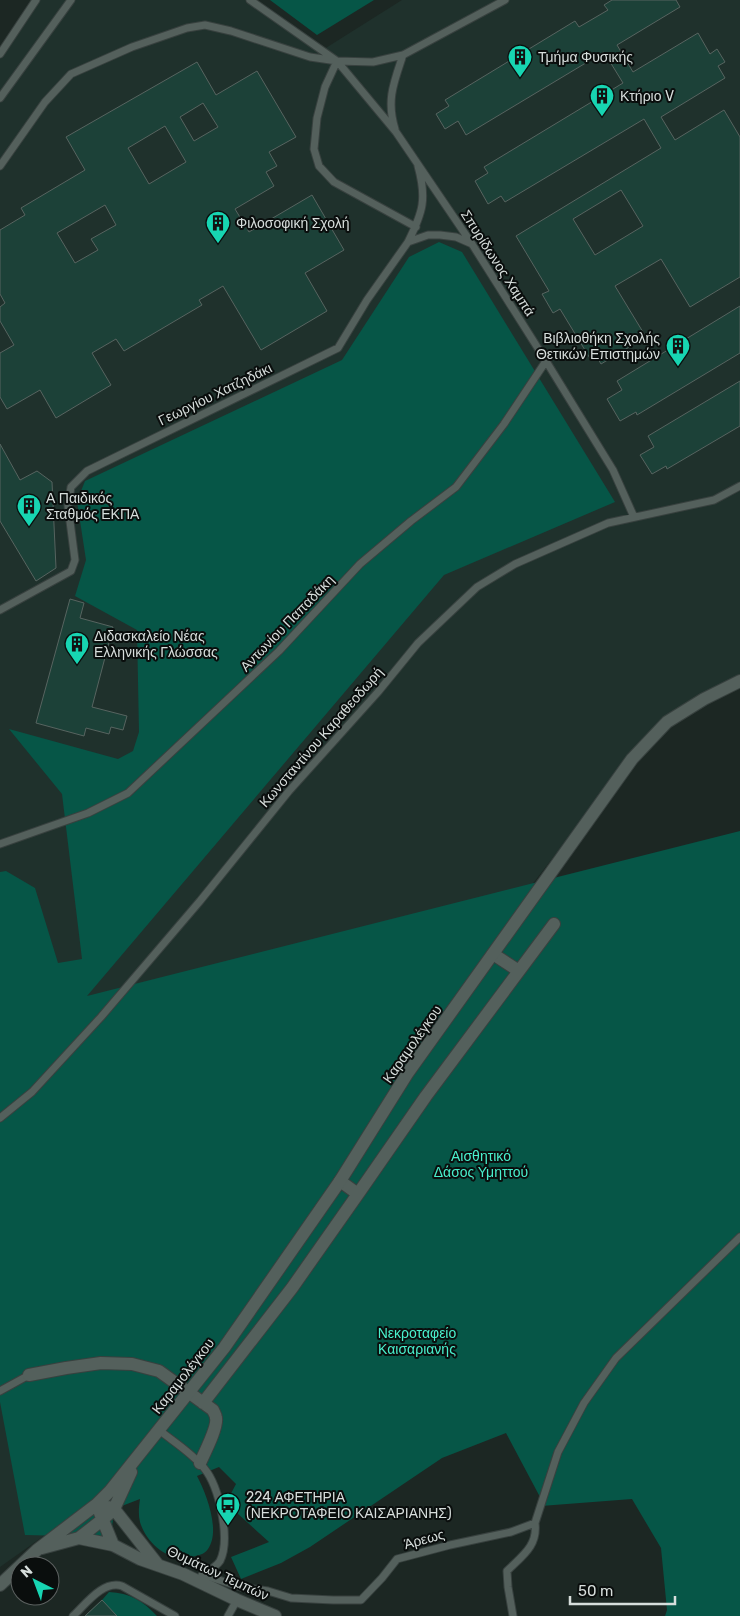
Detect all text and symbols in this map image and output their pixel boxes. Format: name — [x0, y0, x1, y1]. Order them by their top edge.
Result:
building icon: Τμήμα Φυσικής — [507, 44, 533, 78]
place label: Τμήμα Φυσικής — [538, 49, 633, 66]
building icon: Κτήριο V — [589, 83, 615, 117]
place label: Κτήριο V — [620, 88, 674, 105]
street label: Σπυρίδωνος Χαμπά — [457, 207, 538, 320]
building icon: Φιλοσοφική Σχολή — [205, 210, 231, 244]
place label: Φιλοσοφική Σχολή — [236, 215, 350, 232]
place label: Βιβλιοθήκη Σχολής Θετικών Επιστημών — [536, 330, 660, 363]
building icon: Βιβλιοθήκη Σχολής Θετικών Επιστημών — [665, 333, 691, 367]
street label: Γεωργίου Χατζηδάκι — [156, 360, 275, 429]
place label: Α Παιδικός Σταθμός ΕΚΠΑ — [46, 490, 140, 523]
building icon: Α Παιδικός Σταθμός ΕΚΠΑ — [16, 493, 42, 527]
street label: Αντωνίου Παπαδάκη — [237, 571, 338, 675]
place label: Διδασκαλείο Νέας Ελληνικής Γλώσσας — [94, 628, 218, 661]
building icon: Διδασκαλείο Νέας Ελληνικής Γλώσσας — [64, 631, 90, 665]
street label: Κωνσταντίνου Καραθεοδωρή — [256, 664, 387, 811]
street label: Καραμολέγκου — [379, 1002, 446, 1087]
park label: Αισθητικό Δάσος Υμηττού — [434, 1148, 528, 1181]
park label: Νεκροταφείο Καισαριανής — [378, 1325, 456, 1358]
street label: Καραμολέγκου — [149, 1335, 218, 1418]
place label: 224 ΑΦΕΤΗΡΙΑ (ΝΕΚΡΟΤΑΦΕΙΟ ΚΑΙΣΑΡΙΑΝΗΣ) — [246, 1489, 452, 1522]
bus stop icon: 224 ΑΦΕΤΗΡΙΑ (ΝΕΚΡΟΤΑΦΕΙΟ ΚΑΙΣΑΡΙΑΝΗΣ) — [215, 1492, 241, 1526]
street label: Άρεως — [402, 1526, 446, 1553]
street label: Θυμάτων Τεμπών — [164, 1542, 271, 1604]
north arrow — [10, 1556, 60, 1606]
text: N — [17, 1562, 36, 1581]
scale bar — [570, 1574, 675, 1606]
text: 50 m — [578, 1582, 613, 1600]

